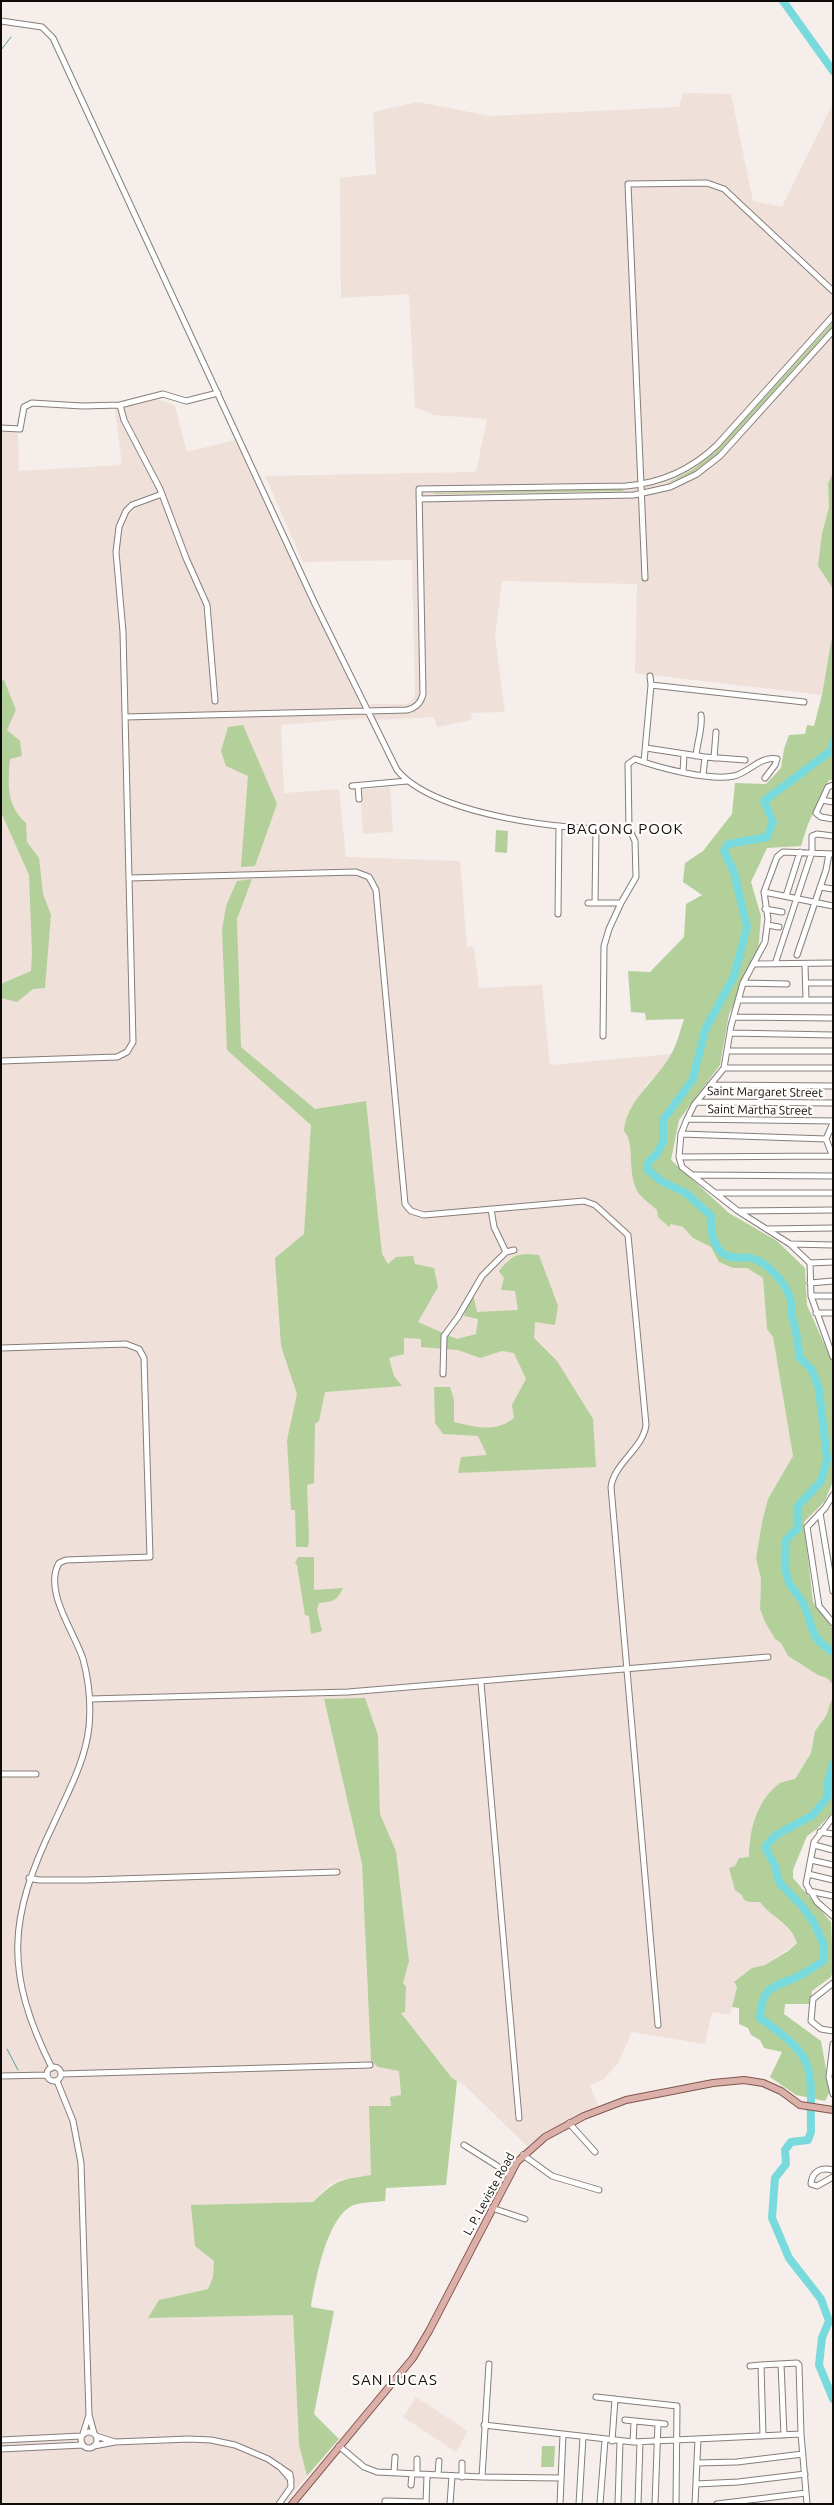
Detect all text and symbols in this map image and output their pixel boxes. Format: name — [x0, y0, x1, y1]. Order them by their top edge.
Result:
district label: BAGONG POOK — [565, 820, 685, 838]
street label: Saint Margaret Street — [707, 1084, 823, 1100]
street label: Saint Martha Street — [707, 1102, 813, 1118]
street label: L. P. Leviste Road — [460, 2150, 518, 2238]
district label: SAN LUCAS — [351, 2371, 439, 2389]

